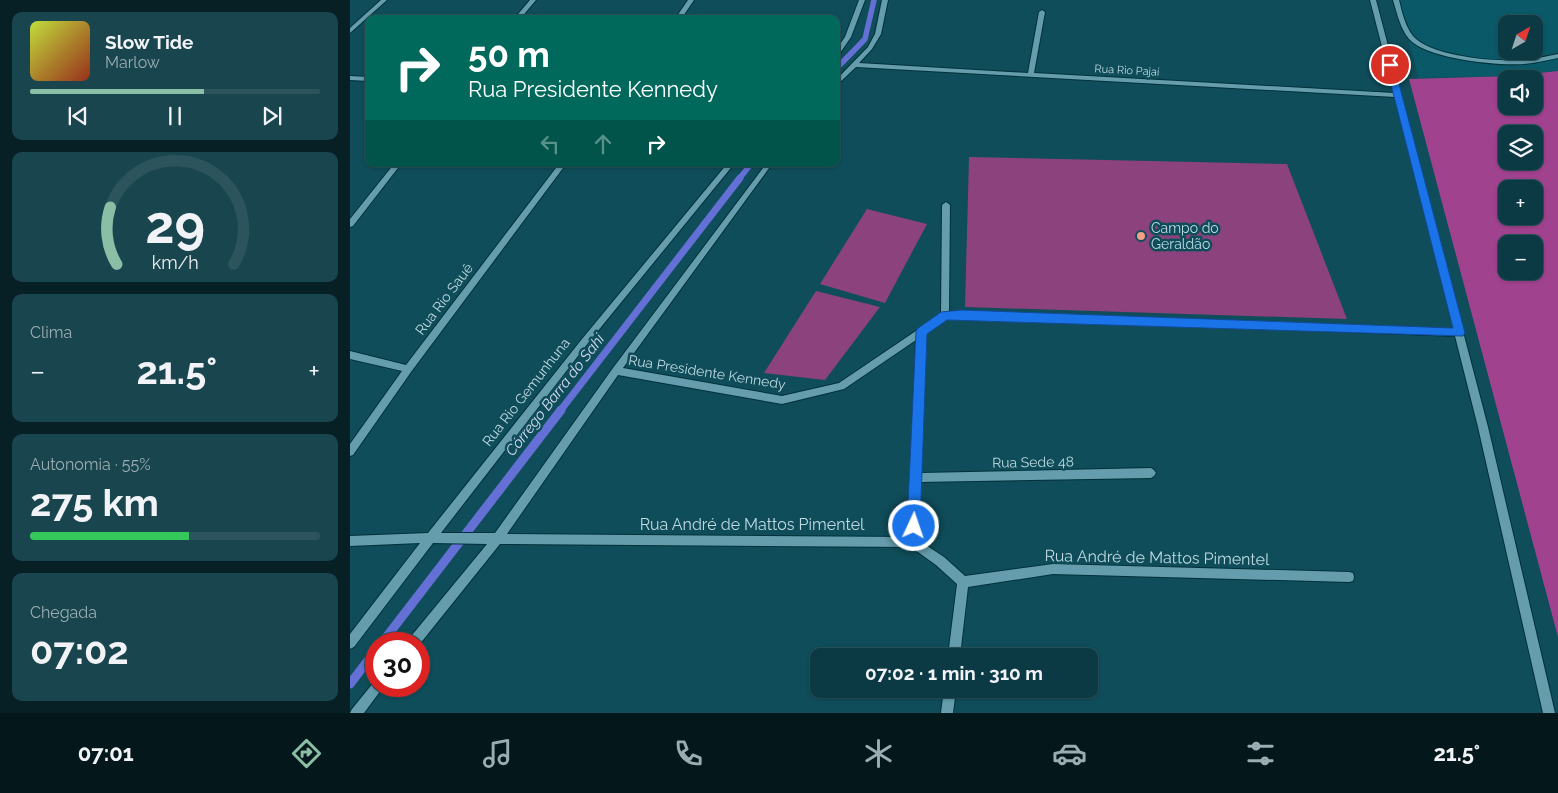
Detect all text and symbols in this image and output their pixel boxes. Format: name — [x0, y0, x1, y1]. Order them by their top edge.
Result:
north arrow — [1498, 15, 1542, 60]
map controls — [1498, 15, 1543, 280]
text: Slow Tide — [105, 31, 194, 53]
text: 50 m — [468, 34, 550, 75]
icon: right — [385, 35, 450, 100]
pin — [1369, 44, 1411, 86]
icon: arrive — [1376, 51, 1404, 79]
text: Marlow — [105, 53, 160, 72]
street label: Rua Rio Pajaí — [1094, 62, 1160, 79]
button: sound — [1498, 70, 1543, 115]
text: Rua Presidente Kennedy — [468, 76, 718, 102]
icon: previous — [64, 102, 92, 130]
icon: pause — [161, 102, 189, 130]
icon: next — [258, 102, 286, 130]
button: layers — [1498, 125, 1543, 170]
icon: left — [536, 130, 564, 158]
icon: ahead — [589, 130, 617, 158]
icon: right — [642, 130, 670, 158]
button: + — [1498, 180, 1543, 225]
text: 29 — [145, 194, 205, 255]
place label: Campo do Geraldão — [1151, 220, 1219, 252]
marker: Campo do Geraldão — [1135, 230, 1147, 242]
button: − — [1498, 235, 1543, 280]
text: km/h — [151, 252, 199, 273]
street label: Rua Rio Sauê — [412, 260, 476, 338]
text: Clima — [30, 323, 72, 342]
water label: Córrego Barra do Sahi — [502, 330, 609, 460]
street label: Rua Rio Gemunhuna — [479, 335, 573, 449]
text: 21.5° — [136, 348, 217, 393]
street label: Rua Presidente Kennedy — [627, 352, 787, 392]
text: − — [30, 355, 45, 388]
text: + — [308, 355, 320, 388]
street label: Rua Sede 48 — [992, 453, 1074, 471]
text: Autonomia · 55% — [30, 455, 151, 474]
text: 275 km — [30, 480, 159, 525]
position arrow — [887, 499, 939, 551]
street label: Rua André de Mattos Pimentel — [640, 515, 865, 534]
street label: Rua André de Mattos Pimentel — [1044, 546, 1270, 569]
text: Chegada — [30, 603, 97, 622]
text: 07:02 — [30, 628, 129, 673]
speed limit sign: 30 — [365, 632, 430, 697]
text: 07:02 · 1 min · 310 m — [865, 662, 1043, 684]
icon: directions — [289, 736, 324, 771]
icon: music — [480, 736, 515, 771]
icon: phone — [671, 736, 706, 771]
icon: climate — [861, 736, 896, 771]
icon: car — [1052, 736, 1087, 771]
icon: filters — [1243, 736, 1278, 771]
text: 07:01 — [78, 740, 134, 766]
text: 21.5° — [1433, 740, 1480, 766]

